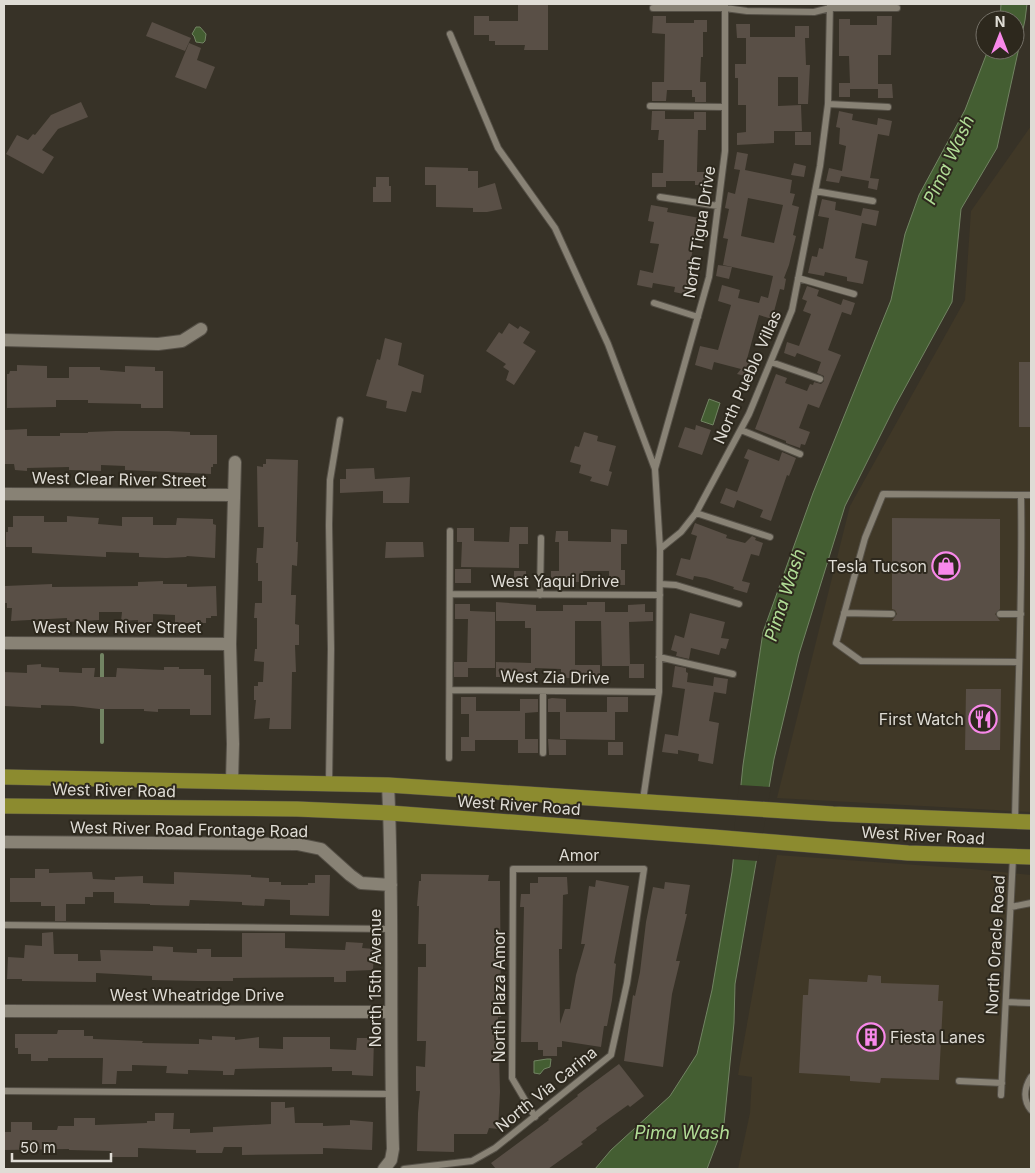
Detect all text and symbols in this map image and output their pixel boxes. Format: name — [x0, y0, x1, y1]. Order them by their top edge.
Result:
north arrow — [975, 10, 1025, 60]
text: N — [995, 13, 1005, 30]
water label: Pima Wash — [919, 112, 978, 208]
street label: North Tigua Drive — [679, 164, 719, 300]
street label: North Pueblo Villas — [709, 307, 785, 447]
street label: West Clear River Street — [31, 467, 207, 491]
water label: Pima Wash — [760, 546, 809, 644]
shop icon: Tesla Tucson — [931, 551, 961, 581]
place label: Tesla Tucson — [828, 556, 927, 576]
street label: West Yaqui Drive — [491, 571, 619, 591]
street label: West New River Street — [33, 617, 202, 637]
street label: West Zia Drive — [500, 666, 610, 688]
restaurant icon: First Watch — [968, 704, 998, 734]
place label: First Watch — [879, 709, 964, 729]
street label: West River Road — [52, 779, 176, 801]
street label: West River Road — [457, 791, 581, 819]
street label: West River Road Frontage Road — [70, 817, 308, 841]
street label: West River Road — [861, 822, 985, 848]
street label: Amor — [559, 845, 599, 865]
street label: North Oracle Road — [981, 875, 1009, 1015]
street label: North 15th Avenue — [365, 909, 385, 1047]
street label: North Plaza Amor — [489, 929, 509, 1063]
street label: West Wheatridge Drive — [110, 985, 284, 1005]
building icon: Fiesta Lanes — [856, 1022, 886, 1052]
place label: Fiesta Lanes — [890, 1027, 985, 1047]
street label: North Via Carina — [491, 1042, 601, 1136]
water label: Pima Wash — [634, 1122, 730, 1143]
scale bar — [12, 1130, 111, 1162]
text: 50 m — [20, 1138, 56, 1157]

